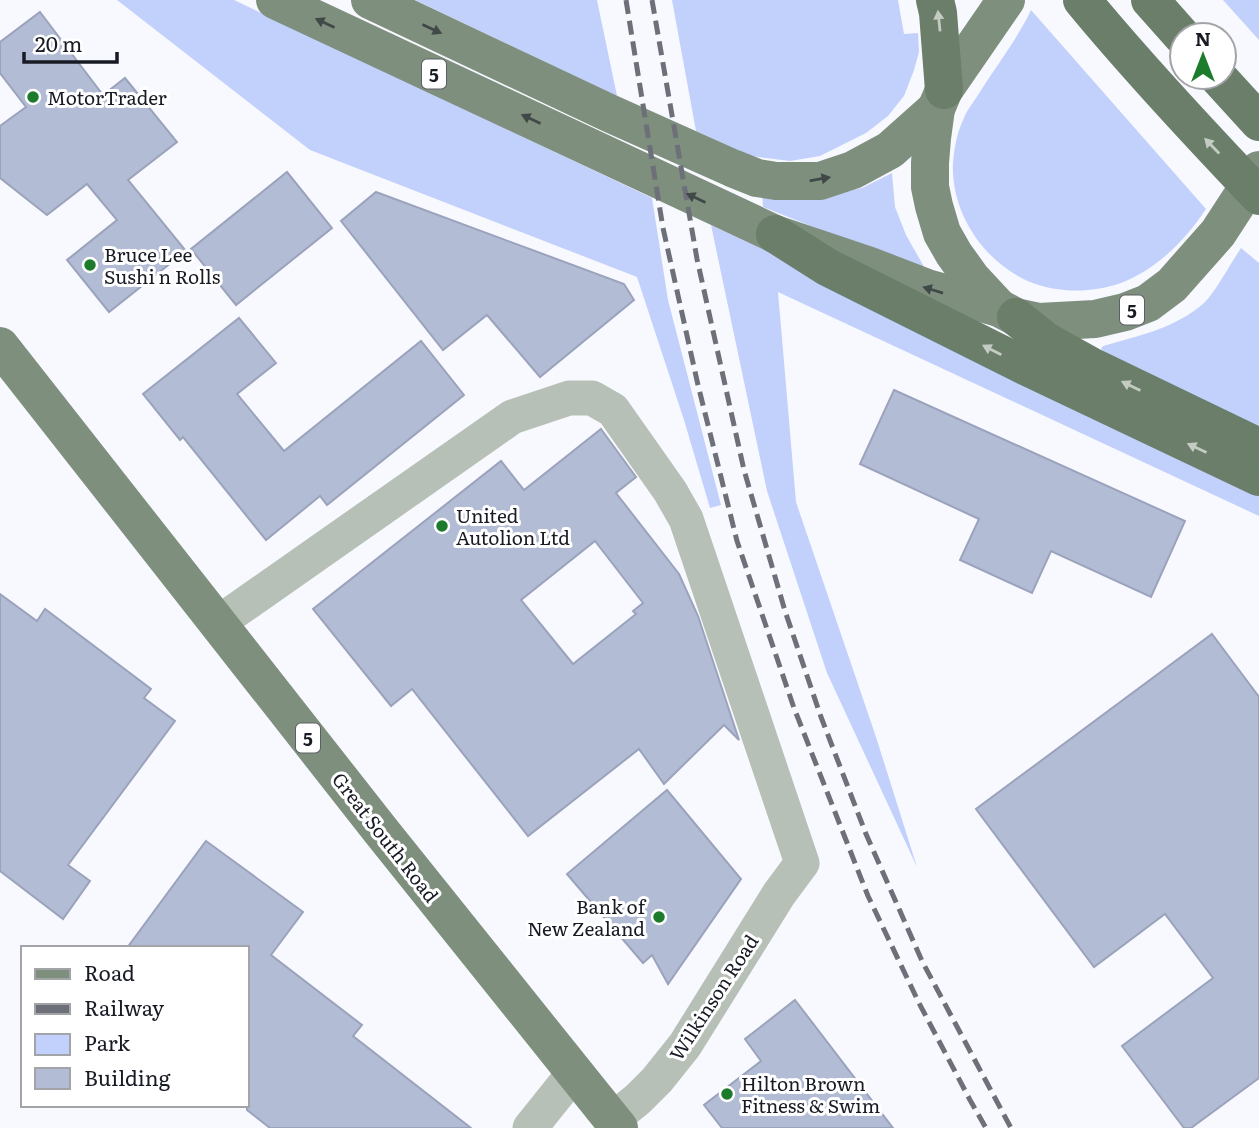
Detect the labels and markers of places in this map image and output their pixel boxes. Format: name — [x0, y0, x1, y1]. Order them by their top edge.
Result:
place label: MotorTrader — [47, 83, 167, 111]
marker: MotorTrader — [25, 89, 41, 105]
place label: Bruce Lee Sushi n Rolls — [104, 240, 221, 290]
marker: Bruce Lee Sushi n Rolls — [82, 257, 98, 273]
place label: United Autolion Ltd — [456, 501, 570, 551]
marker: United Autolion Ltd — [434, 518, 450, 534]
place label: Bank of New Zealand — [527, 892, 647, 942]
marker: Bank of New Zealand — [651, 909, 667, 925]
place label: Hilton Brown Fitness & Swim — [741, 1069, 880, 1119]
marker: Hilton Brown Fitness & Swim — [719, 1086, 735, 1102]

